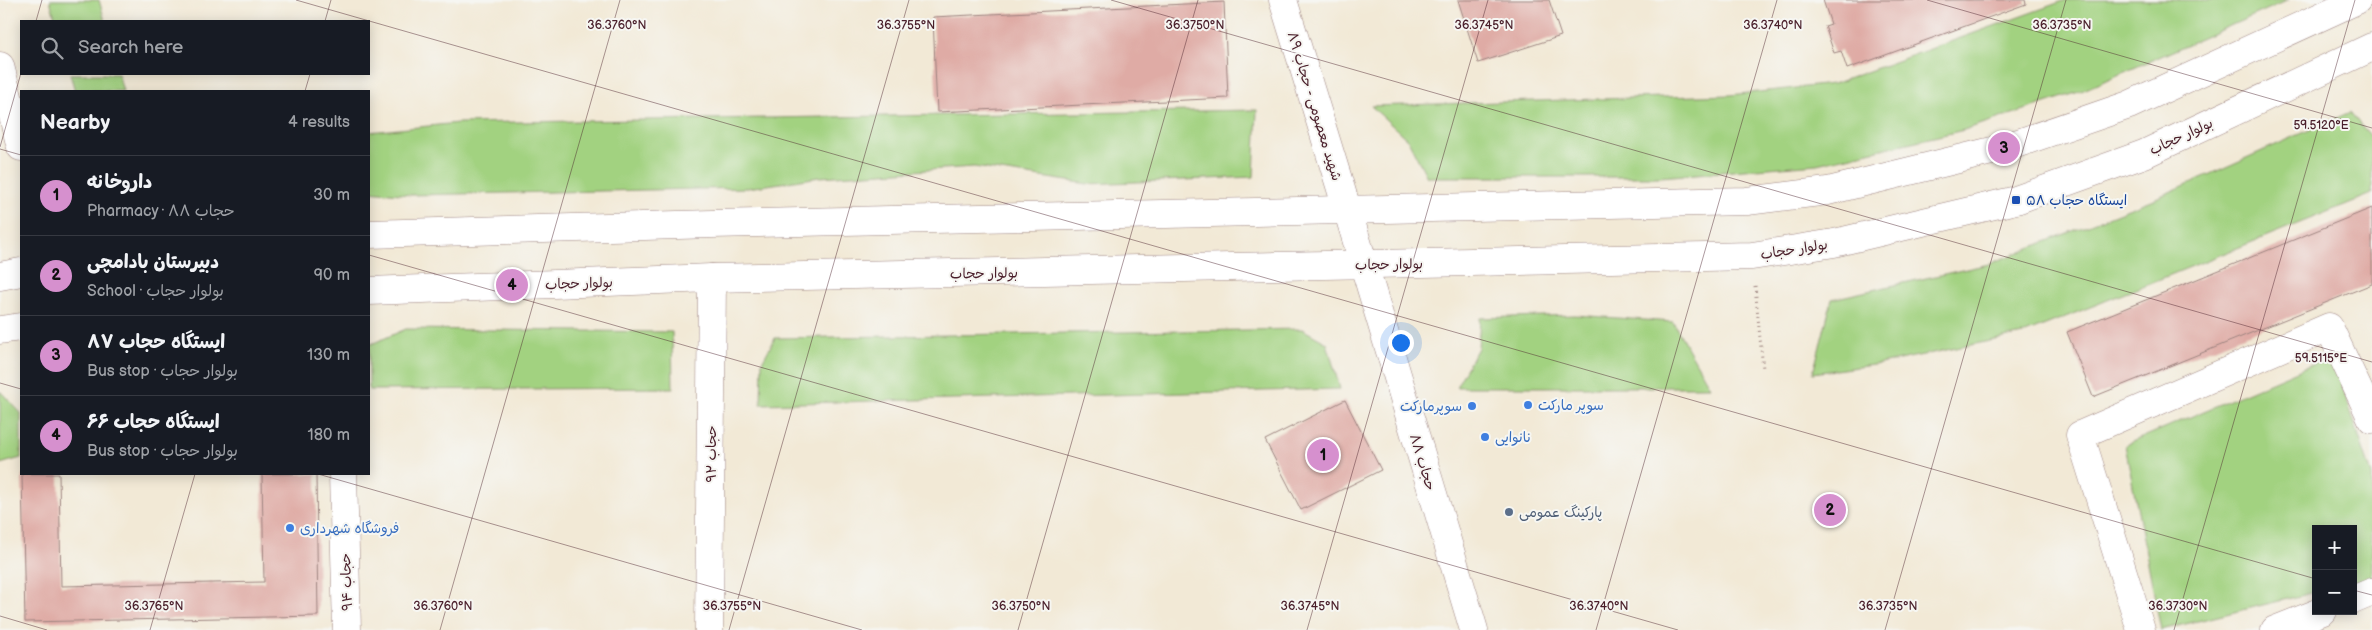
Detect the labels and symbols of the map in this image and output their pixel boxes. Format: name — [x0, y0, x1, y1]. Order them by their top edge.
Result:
text: 36.3760°N — [587, 18, 647, 33]
text: 36.3755°N — [877, 18, 935, 33]
text: 36.3750°N — [1166, 18, 1224, 33]
text: 36.3745°N — [1455, 18, 1513, 33]
text: 36.3740°N — [1743, 18, 1803, 33]
text: 36.3735°N — [2033, 18, 2091, 33]
street label: شهید معصومی - حجاب ۸۹ — [1284, 29, 1345, 183]
street label: بولوار حجاب — [2147, 114, 2216, 159]
text: 59.5120°E — [2293, 118, 2349, 133]
pin: 3 — [1988, 129, 2020, 167]
place label: ایستگاه حجاب ۵۸ — [2026, 192, 2127, 209]
marker: ایستگاه حجاب ۵۸ — [2010, 194, 2022, 206]
street label: بولوار حجاب — [1759, 236, 1829, 264]
street label: بولوار حجاب — [1355, 255, 1423, 275]
street label: بولوار حجاب — [950, 264, 1018, 284]
pin: 4 — [496, 266, 528, 304]
street label: بولوار حجاب — [545, 274, 613, 294]
your location — [1388, 330, 1414, 356]
text: 59.5115°E — [2295, 351, 2347, 366]
place label: سوپر مارکت — [1538, 397, 1604, 415]
place label: سوپرمارکت — [1400, 398, 1462, 416]
marker: سوپر مارکت — [1522, 399, 1534, 411]
marker: سوپرمارکت — [1466, 400, 1478, 412]
street label: حجاب ۹۲ — [703, 426, 720, 482]
place label: نانوایی — [1495, 429, 1531, 446]
marker: نانوایی — [1479, 431, 1491, 443]
street label: حجاب ۸۸ — [1406, 432, 1439, 492]
pin: 1 — [1307, 436, 1339, 474]
pin: 2 — [1814, 491, 1846, 529]
place label: پارکینگ عمومی — [1519, 504, 1602, 522]
marker: پارکینگ عمومی — [1503, 506, 1515, 518]
place label: فروشگاه شهرداری — [300, 520, 399, 537]
marker: فروشگاه شهرداری — [284, 522, 296, 534]
street label: حجاب ۹۴ — [337, 553, 356, 611]
text: 36.3765°N — [125, 599, 183, 614]
text: 36.3760°N — [413, 599, 473, 614]
text: 36.3755°N — [703, 599, 761, 614]
text: 36.3750°N — [992, 599, 1050, 614]
text: 36.3745°N — [1281, 599, 1339, 614]
text: 36.3740°N — [1569, 599, 1629, 614]
text: 36.3735°N — [1859, 599, 1917, 614]
text: 36.3730°N — [2148, 599, 2208, 614]

